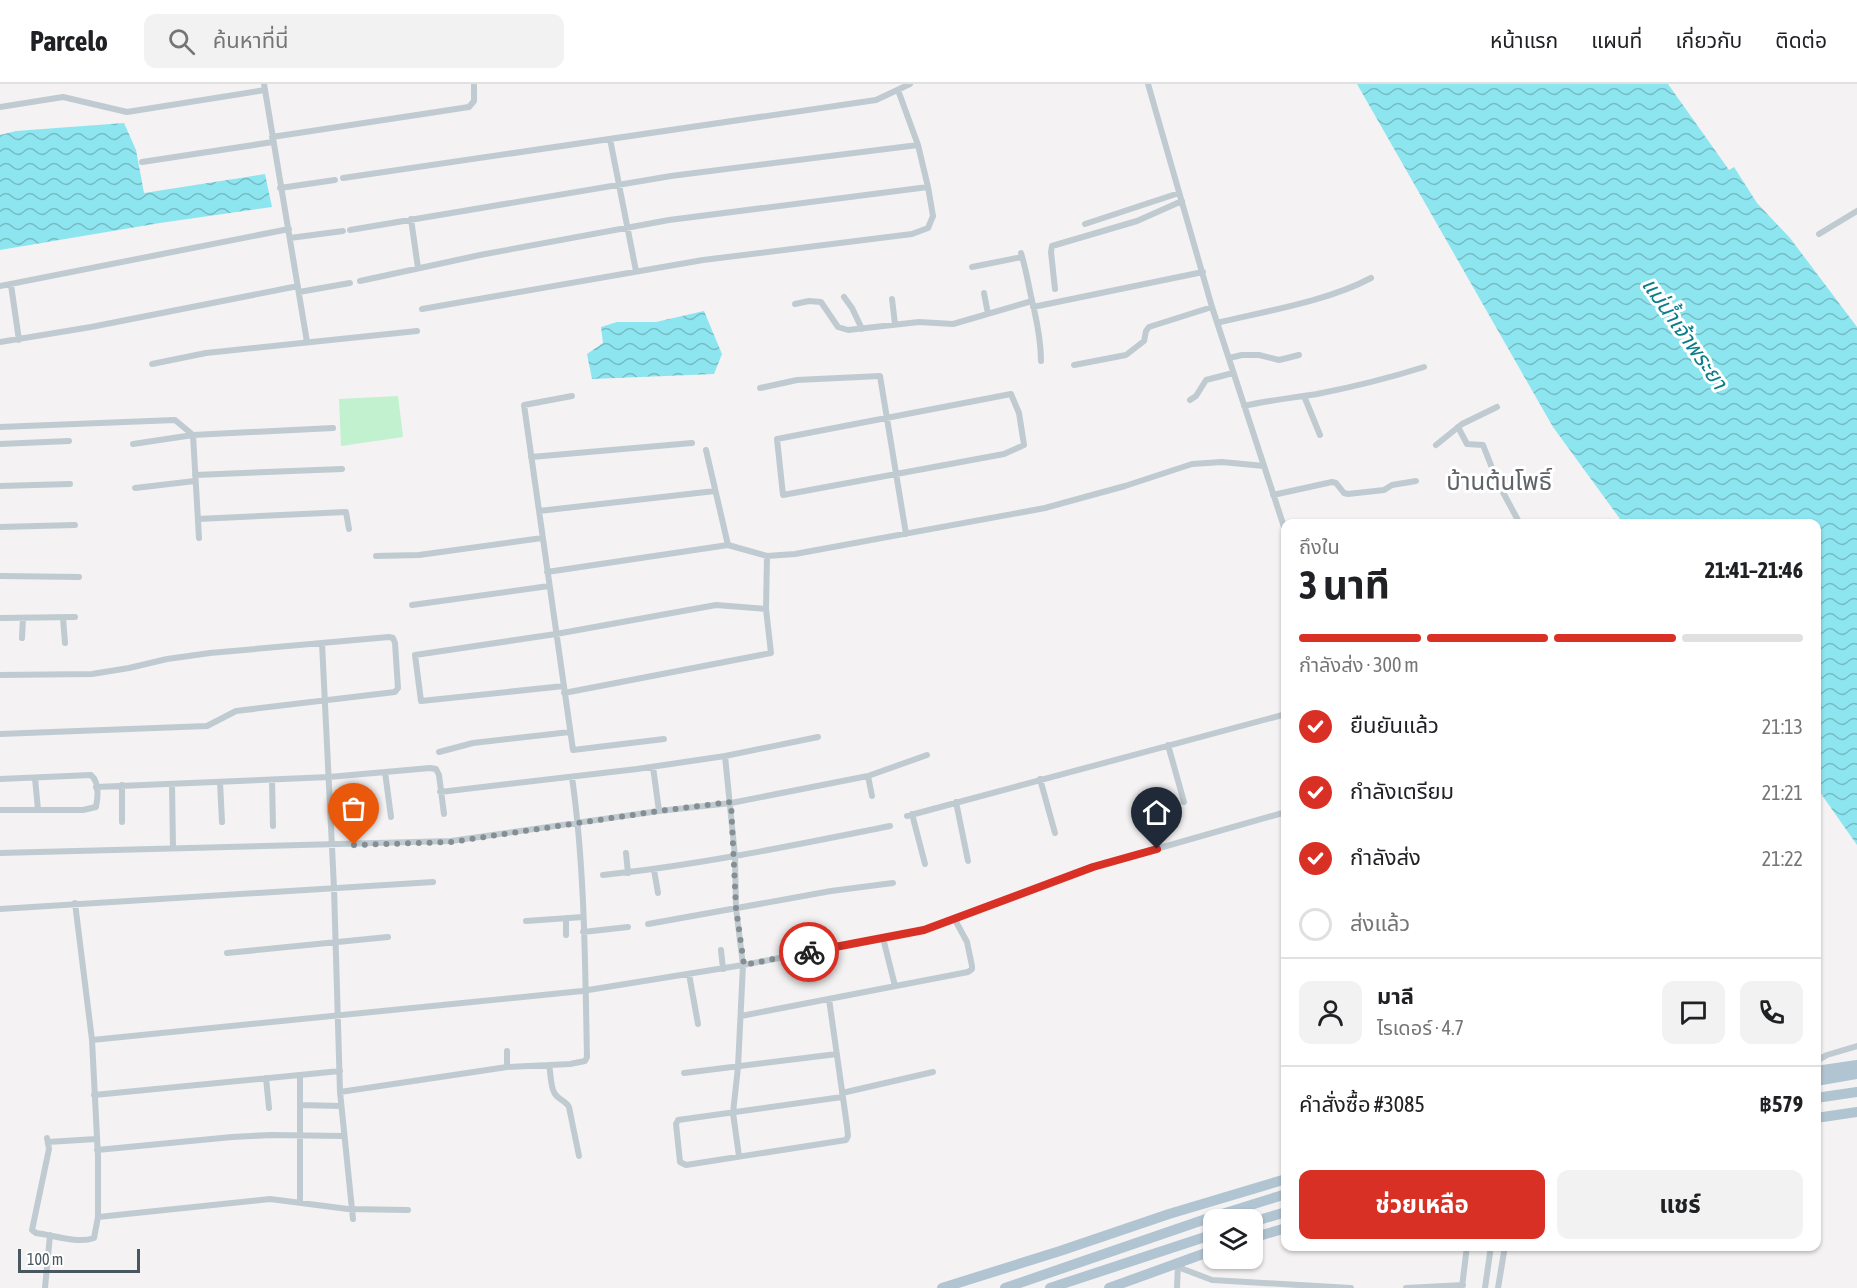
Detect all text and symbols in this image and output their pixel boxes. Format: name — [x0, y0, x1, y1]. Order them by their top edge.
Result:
search box — [144, 14, 564, 68]
text: Parcelo — [30, 25, 108, 57]
icon: search — [165, 25, 198, 58]
text: ค้นหาที่นี่ — [213, 27, 289, 53]
text: หน้าแรก — [1490, 28, 1558, 52]
text: แผนที่ — [1591, 28, 1642, 52]
text: เกี่ยวกับ — [1675, 28, 1742, 52]
text: ติดต่อ — [1775, 28, 1827, 52]
water label: แม่น้ำเจ้าพระยา — [1637, 271, 1735, 395]
district label: บ้านต้นโพธิ์ — [1446, 467, 1552, 495]
text: ถึงใน — [1299, 535, 1340, 558]
text: 21:41–21:46 — [1705, 557, 1803, 583]
text: 3 นาที — [1299, 563, 1390, 607]
text: กำลังส่ง · 300 m — [1299, 653, 1419, 676]
icon: check — [1299, 710, 1332, 743]
text: ยืนยันแล้ว — [1350, 712, 1439, 738]
text: 21:13 — [1762, 715, 1803, 738]
icon: check — [1299, 776, 1332, 809]
text: กำลังเตรียม — [1350, 778, 1454, 804]
text: 21:21 — [1762, 781, 1803, 804]
pin — [328, 783, 379, 845]
pin — [1131, 787, 1182, 849]
icon: bag — [337, 792, 370, 825]
icon: home — [1140, 796, 1173, 829]
icon: check — [1299, 842, 1332, 875]
text: กำลังส่ง — [1350, 844, 1421, 870]
text: 21:22 — [1762, 847, 1803, 870]
text: ส่งแล้ว — [1350, 910, 1410, 936]
courier — [779, 922, 839, 982]
icon: bike — [793, 936, 826, 969]
button: person — [1299, 981, 1362, 1044]
button: chat — [1662, 981, 1725, 1044]
button: phone — [1740, 981, 1803, 1044]
text: มาลี — [1377, 983, 1414, 1009]
text: ไรเดอร์ · 4.7 — [1377, 1016, 1464, 1039]
text: คำสั่งซื้อ #3085 — [1299, 1091, 1425, 1117]
text: ฿579 — [1759, 1091, 1803, 1117]
button: ช่วยเหลือ — [1299, 1170, 1545, 1239]
button: แชร์ — [1557, 1170, 1803, 1239]
map controls — [1203, 1209, 1263, 1269]
button: layers — [1203, 1209, 1263, 1269]
scale bar — [18, 1246, 140, 1274]
text: 100 m — [27, 1250, 63, 1268]

